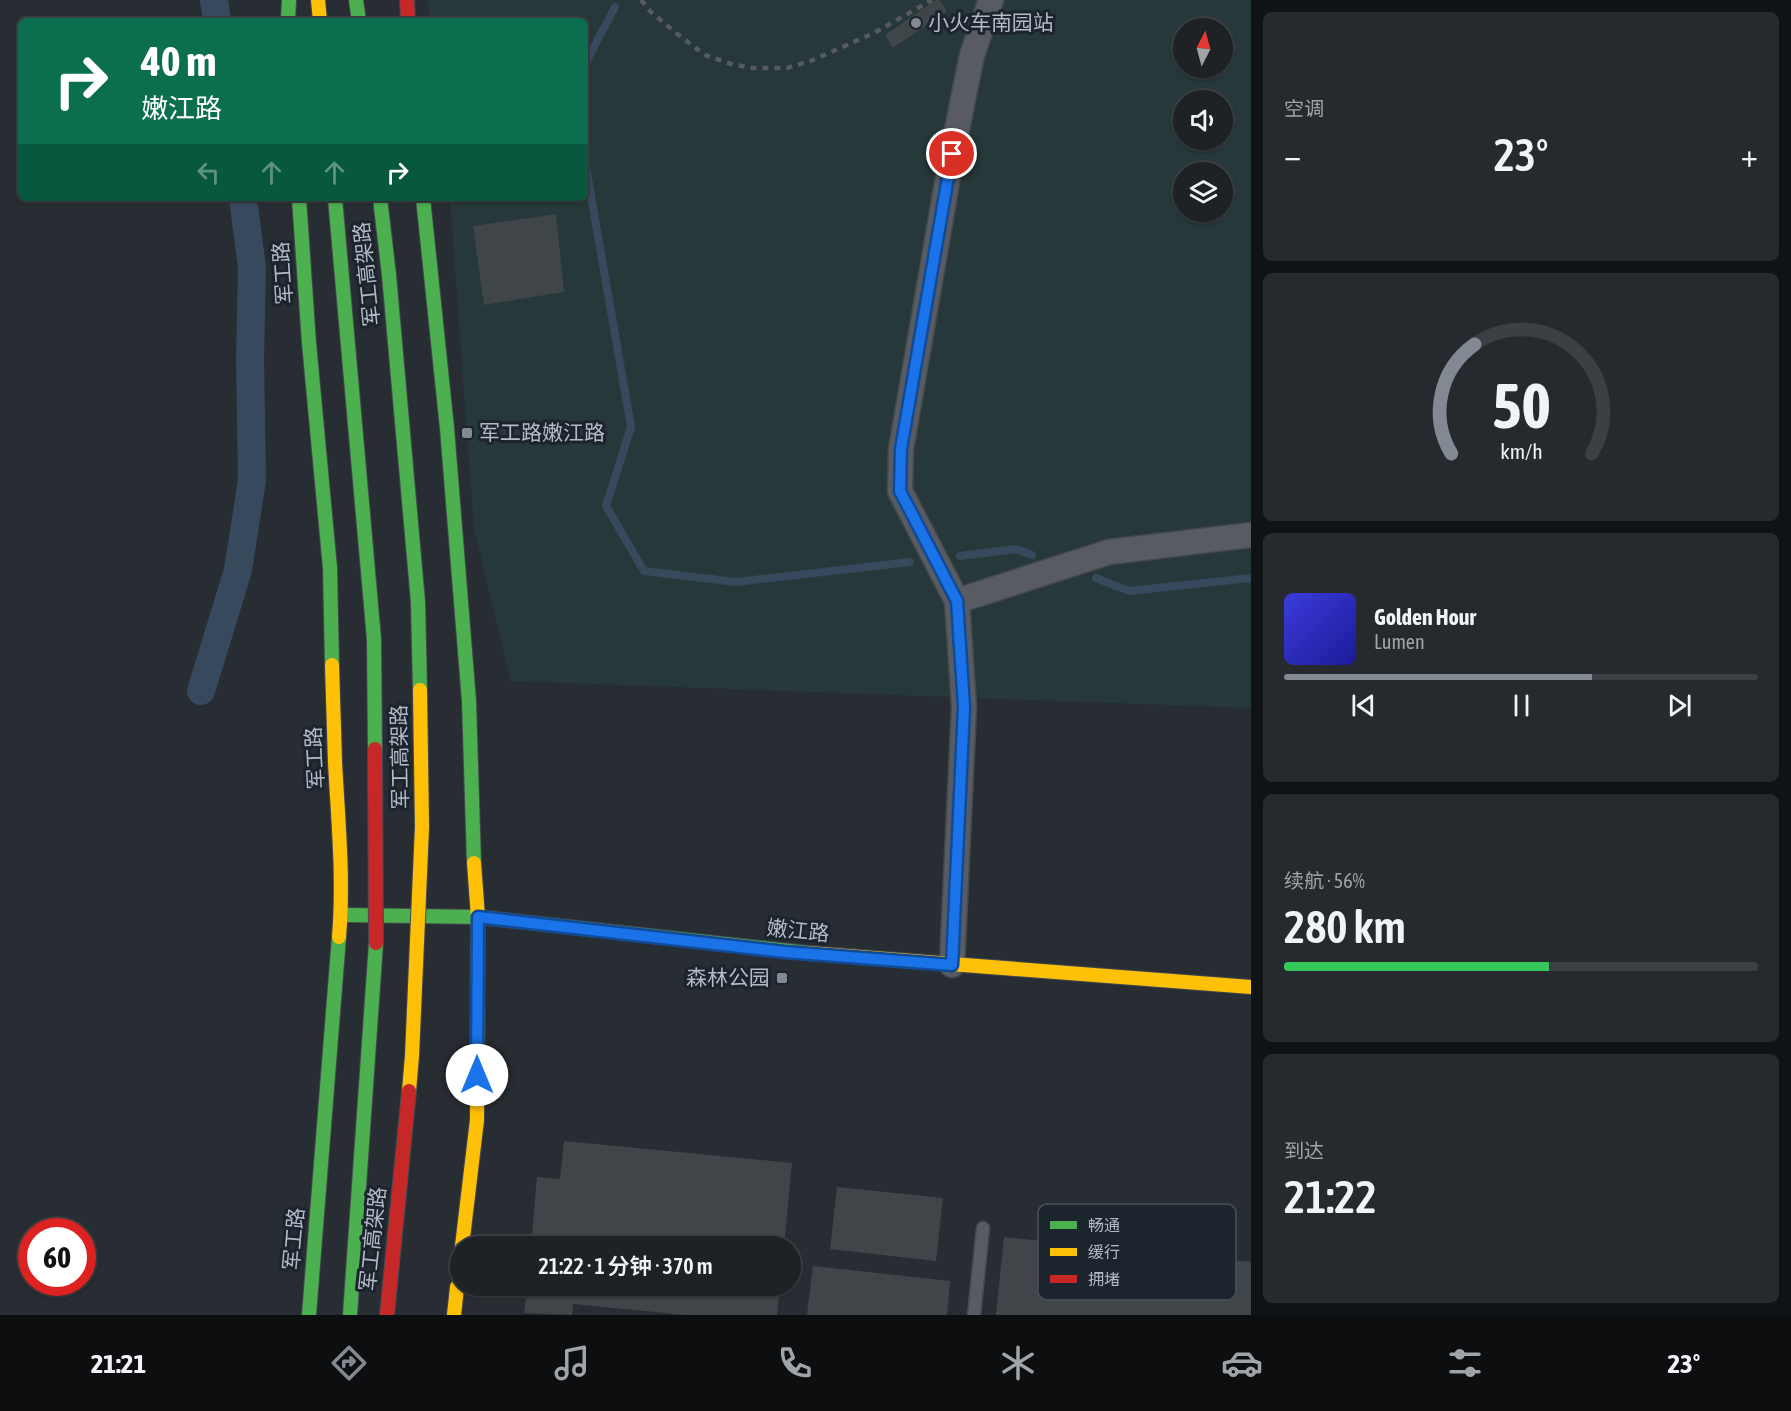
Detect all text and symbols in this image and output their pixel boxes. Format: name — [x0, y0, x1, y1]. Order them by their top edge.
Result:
place label: 小火车南园站 — [928, 10, 1054, 34]
marker: 小火车南园站 — [909, 16, 923, 30]
north arrow — [1173, 18, 1233, 78]
map controls — [1173, 18, 1233, 222]
text: 40 m — [141, 37, 216, 85]
icon: right — [42, 42, 120, 120]
button: sound — [1173, 90, 1233, 150]
text: 嫩江路 — [141, 93, 222, 124]
text: 空调 — [1284, 97, 1324, 120]
pin — [926, 128, 977, 179]
text: 23° — [1494, 129, 1548, 181]
text: − — [1284, 136, 1301, 174]
text: + — [1741, 136, 1758, 174]
icon: arrive — [935, 137, 968, 170]
icon: left — [192, 156, 225, 189]
icon: ahead — [255, 156, 288, 189]
icon: ahead — [318, 156, 351, 189]
icon: right — [381, 156, 414, 189]
button: layers — [1173, 162, 1233, 222]
street label: 军工高架路 — [349, 221, 383, 328]
street label: 军工路 — [268, 241, 296, 305]
text: 50 — [1492, 370, 1550, 441]
place label: 军工路嫩江路 — [479, 420, 605, 444]
marker: 军工路嫩江路 — [460, 426, 474, 440]
text: km/h — [1500, 439, 1542, 464]
text: Golden Hour — [1374, 604, 1476, 630]
text: Lumen — [1374, 630, 1425, 653]
icon: previous — [1347, 689, 1380, 722]
icon: pause — [1505, 689, 1538, 722]
icon: next — [1663, 689, 1696, 722]
street label: 军工高架路 — [386, 704, 412, 810]
street label: 军工路 — [300, 726, 328, 790]
text: 续航 · 56% — [1284, 869, 1365, 892]
text: 280 km — [1284, 901, 1406, 953]
street label: 嫩江路 — [766, 915, 831, 945]
place label: 森林公园 — [686, 965, 770, 989]
marker: 森林公园 — [775, 971, 789, 985]
position arrow — [445, 1043, 509, 1107]
text: 到达 — [1284, 1139, 1324, 1162]
text: 21:22 — [1284, 1171, 1377, 1223]
street label: 军工高架路 — [355, 1185, 389, 1292]
legend — [1038, 1204, 1236, 1300]
street label: 军工路 — [278, 1206, 308, 1271]
text: 畅通 — [1088, 1216, 1120, 1234]
speed limit sign: 60 — [18, 1218, 96, 1296]
text: 缓行 — [1088, 1243, 1120, 1261]
text: 21:22 · 1 分钟 · 370 m — [539, 1253, 712, 1279]
text: 拥堵 — [1088, 1270, 1120, 1288]
icon: directions — [328, 1342, 370, 1384]
icon: music — [551, 1342, 593, 1384]
icon: phone — [774, 1342, 816, 1384]
icon: climate — [997, 1342, 1039, 1384]
icon: car — [1221, 1342, 1263, 1384]
icon: filters — [1444, 1342, 1486, 1384]
text: 21:21 — [91, 1348, 146, 1379]
text: 23° — [1667, 1348, 1700, 1379]

